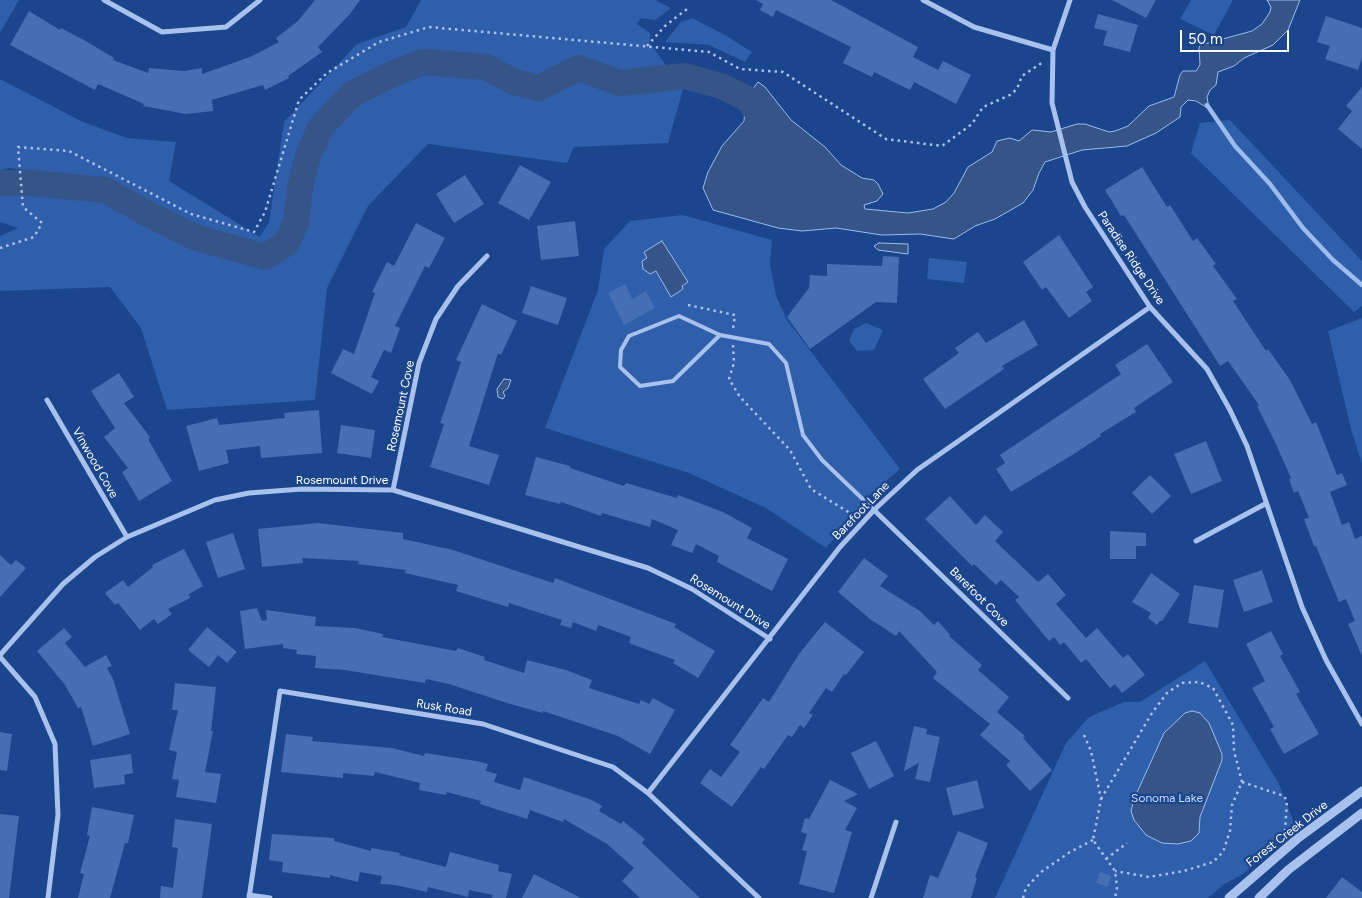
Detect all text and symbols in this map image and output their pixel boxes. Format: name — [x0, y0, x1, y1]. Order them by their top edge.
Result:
scale bar — [1182, 20, 1291, 52]
text: 50 m — [1188, 30, 1223, 48]
street label: Paradise Ridge Drive — [1094, 209, 1168, 307]
street label: Rosemount Cove — [384, 359, 418, 453]
street label: Vinwood Cove — [69, 425, 121, 501]
street label: Rosemount Drive — [296, 473, 388, 487]
street label: Barefoot Lane — [830, 479, 892, 543]
street label: Barefoot Cove — [946, 564, 1012, 630]
street label: Rosemount Drive — [687, 571, 773, 633]
street label: Rusk Road — [415, 696, 473, 720]
park label: Sonoma Lake — [1131, 791, 1203, 805]
street label: Forest Creek Drive — [1243, 798, 1331, 870]

